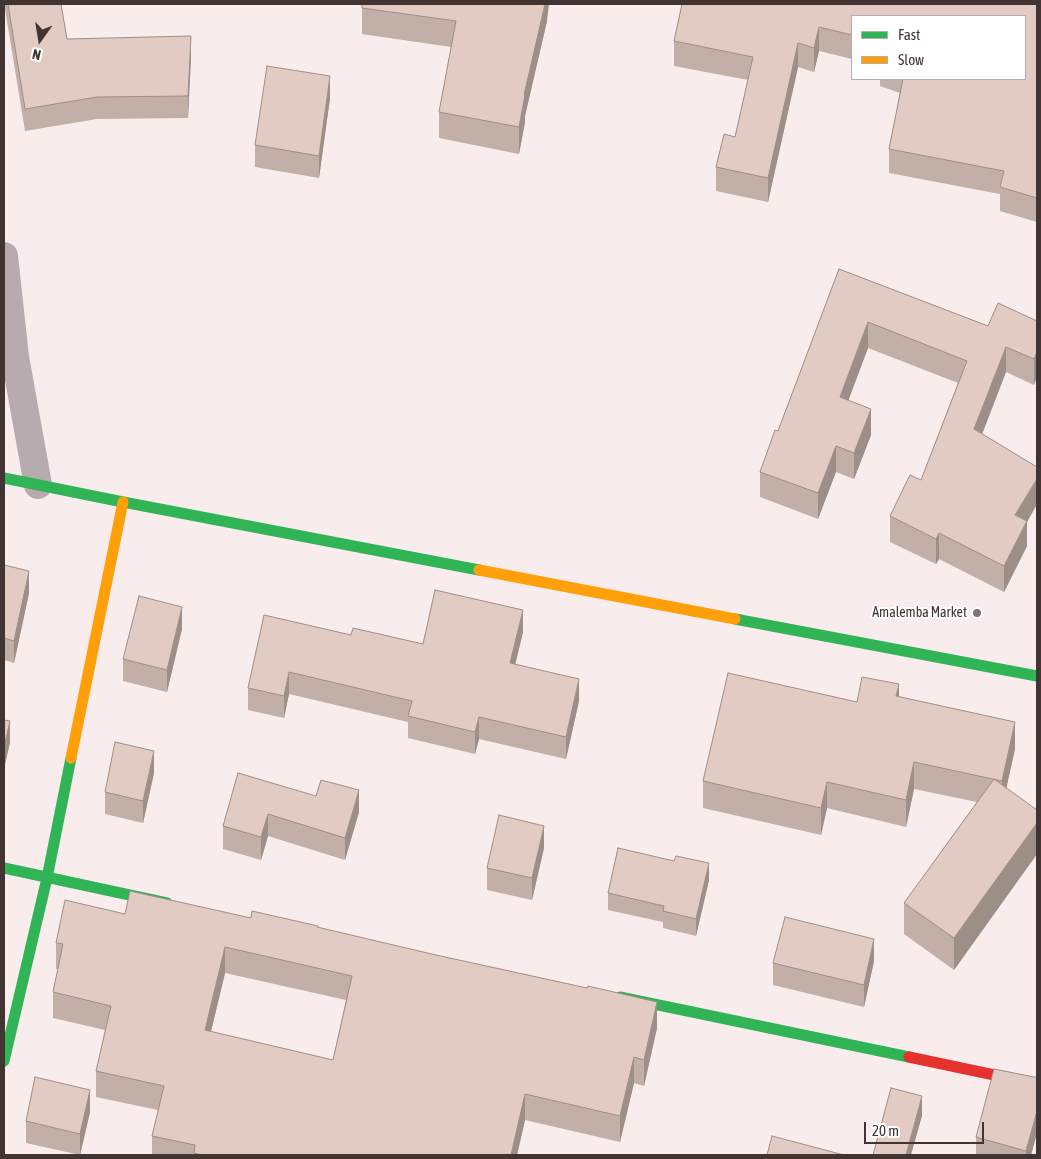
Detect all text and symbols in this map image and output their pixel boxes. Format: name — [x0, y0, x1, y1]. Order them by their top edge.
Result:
north arrow — [15, 15, 65, 65]
legend — [851, 15, 1026, 80]
text: Fast — [898, 26, 920, 43]
text: N — [31, 46, 42, 63]
text: Slow — [898, 51, 924, 68]
place label: Amalemba Market — [872, 605, 967, 621]
marker: Amalemba Market — [971, 607, 983, 619]
scale bar — [866, 1112, 986, 1144]
text: 20 m — [872, 1122, 899, 1139]

